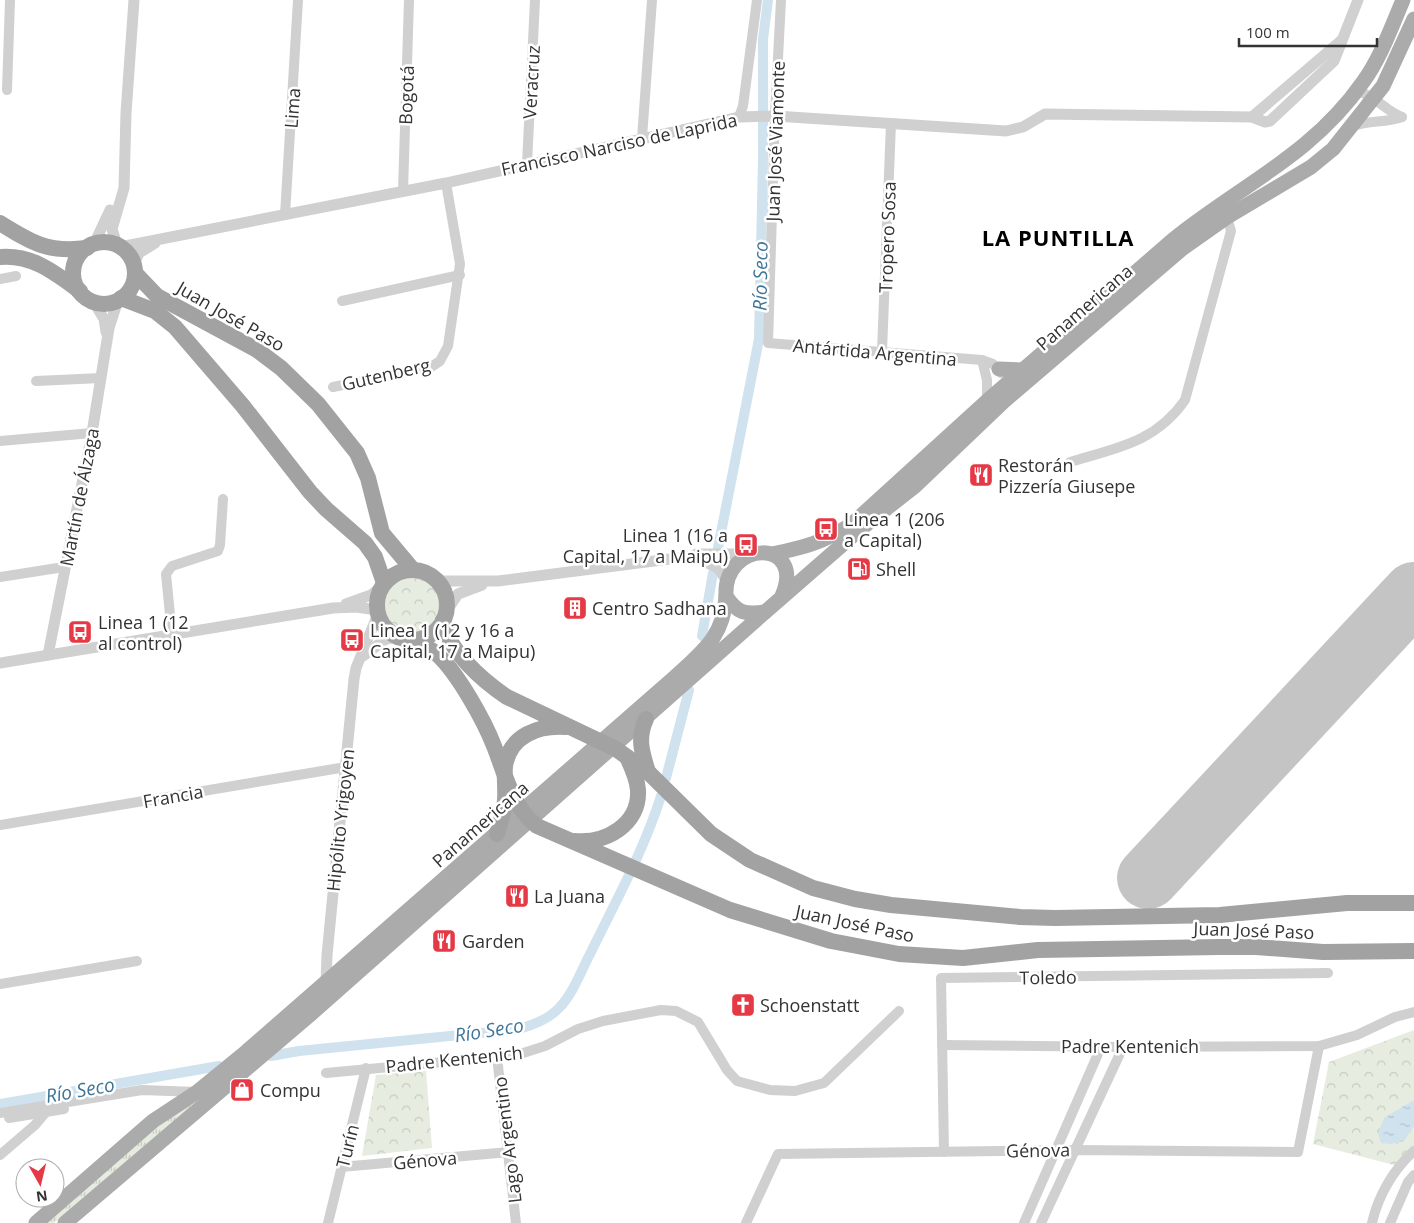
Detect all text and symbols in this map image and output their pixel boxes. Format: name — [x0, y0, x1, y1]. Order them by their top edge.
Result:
scale bar — [1239, 15, 1376, 47]
text: 100 m — [1246, 22, 1290, 42]
street label: Veracruz — [517, 45, 545, 119]
street label: Juan José Viamonte — [760, 60, 790, 224]
street label: Bogotá — [393, 65, 419, 125]
street label: Lima — [279, 87, 305, 129]
street label: Francisco Narciso de Laprida — [499, 107, 739, 181]
street label: Tropero Sosa — [873, 181, 901, 293]
district label: LA PUNTILLA — [982, 222, 1134, 252]
water label: Río Seco — [746, 241, 774, 311]
street label: Panamericana — [1031, 259, 1137, 355]
street label: Juan José Paso — [171, 274, 289, 357]
street label: Antártida Argentina — [792, 333, 958, 371]
street label: Gutenberg — [339, 352, 433, 396]
street label: Martín de Álzaga — [54, 426, 104, 568]
place label: Restorán Pizzería Giusepe — [998, 453, 1135, 498]
restaurant icon: Restorán Pizzería Giusepe — [968, 462, 994, 488]
place label: Linea 1 (206 a Capital) — [844, 507, 945, 552]
bus stop icon: Linea 1 (206 a Capital) — [813, 516, 839, 542]
place label: Linea 1 (16 a Capital, 17 a Maipu) — [563, 523, 728, 568]
bus stop icon: Linea 1 (16 a Capital, 17 a Maipu) — [733, 532, 759, 558]
fuel station icon: Shell — [846, 556, 872, 582]
place label: Shell — [876, 557, 916, 581]
building icon: Centro Sadhana — [562, 595, 588, 621]
place label: Centro Sadhana — [592, 596, 727, 620]
place label: Linea 1 (12 al control) — [98, 610, 189, 655]
place label: Linea 1 (12 y 16 a Capital, 17 a Maipu) — [370, 618, 535, 663]
bus stop icon: Linea 1 (12 al control) — [67, 619, 93, 645]
bus stop icon: Linea 1 (12 y 16 a Capital, 17 a Maipu) — [339, 627, 365, 653]
street label: Hipólito Yrigoyen — [321, 747, 359, 893]
street label: Panamericana — [427, 776, 533, 872]
street label: Francia — [141, 779, 205, 813]
restaurant icon: La Juana — [504, 883, 530, 909]
place label: La Juana — [534, 884, 605, 908]
street label: Juan José Paso — [791, 898, 917, 947]
street label: Juan José Paso — [1191, 916, 1315, 944]
restaurant icon: Garden — [431, 928, 457, 954]
place label: Garden — [462, 929, 525, 953]
street label: Toledo — [1019, 965, 1077, 989]
church icon: Schoenstatt — [730, 992, 756, 1018]
place label: Schoenstatt — [760, 993, 859, 1017]
water label: Río Seco — [453, 1012, 525, 1048]
street label: Padre Kentenich — [1061, 1034, 1199, 1058]
street label: Padre Kentenich — [384, 1040, 524, 1078]
water label: Río Seco — [43, 1071, 117, 1109]
street label: Lago Argentino — [487, 1075, 527, 1205]
shop icon: Compu — [229, 1077, 255, 1103]
place label: Compu — [260, 1078, 321, 1102]
street label: Turín — [330, 1122, 364, 1170]
street label: Génova — [1006, 1137, 1070, 1163]
street label: Génova — [392, 1145, 458, 1175]
north arrow — [15, 1158, 65, 1208]
text: N — [35, 1186, 49, 1207]

